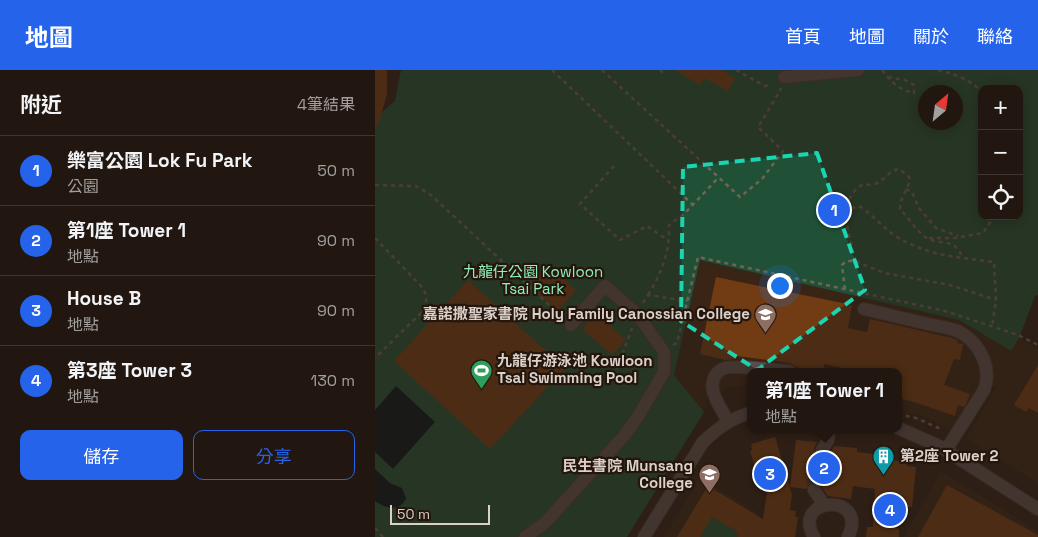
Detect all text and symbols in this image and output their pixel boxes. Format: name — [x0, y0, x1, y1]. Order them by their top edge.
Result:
text: 地圖 — [25, 22, 73, 53]
text: 首頁 — [785, 25, 821, 48]
text: 地圖 — [849, 25, 885, 48]
text: 關於 — [913, 25, 949, 48]
text: 聯絡 — [977, 25, 1013, 48]
north arrow — [918, 85, 963, 130]
map controls — [978, 85, 1023, 220]
button: + — [978, 85, 1023, 130]
text: 附近 — [20, 91, 62, 118]
text: 4筆結果 — [297, 94, 355, 115]
button: − — [978, 130, 1023, 175]
text: 樂富公園 Lok Fu Park — [67, 148, 252, 173]
text: 1 — [32, 160, 40, 181]
text: 50 m — [317, 160, 355, 181]
button: locate — [978, 175, 1023, 220]
text: 公園 — [67, 176, 99, 197]
pin: 1 — [818, 191, 850, 229]
text: 第1座 Tower 1 — [67, 218, 186, 243]
text: 2 — [31, 230, 41, 251]
text: 90 m — [317, 230, 355, 251]
text: 地點 — [67, 246, 99, 267]
park label: 九龍仔公園 Kowloon Tsai Park — [463, 262, 603, 298]
your location — [767, 273, 793, 299]
text: House B — [67, 286, 141, 311]
text: 3 — [31, 300, 41, 321]
text: 90 m — [317, 300, 355, 321]
school or university icon: 嘉諾撒聖家書院 Holy Family Canossian College — [754, 302, 778, 333]
place label: 嘉諾撒聖家書院 Holy Family Canossian College — [423, 304, 750, 323]
text: 地點 — [67, 314, 99, 335]
place label: 九龍仔游泳池 Kowloon Tsai Swimming Pool — [497, 351, 653, 387]
text: 第3座 Tower 3 — [67, 358, 192, 383]
sports icon: 九龍仔游泳池 Kowloon Tsai Swimming Pool — [469, 358, 493, 389]
popup — [747, 368, 902, 433]
text: 4 — [31, 370, 41, 391]
text: 130 m — [311, 370, 355, 391]
text: 第1座 Tower 1 — [765, 378, 884, 403]
text: 地點 — [67, 386, 99, 407]
text: 地點 — [765, 406, 797, 427]
button: 儲存 — [20, 430, 183, 480]
button: 分享 — [193, 430, 355, 480]
building icon: 第2座 Tower 2 — [872, 444, 896, 475]
place label: 第2座 Tower 2 — [900, 446, 998, 465]
pin: 2 — [808, 449, 840, 487]
pin: 3 — [754, 455, 786, 493]
place label: 民生書院 Munsang College — [562, 456, 693, 492]
school or university icon: 民生書院 Munsang College — [697, 463, 721, 494]
pin: 4 — [874, 491, 906, 529]
scale bar — [390, 502, 490, 525]
text: 50 m — [397, 505, 430, 523]

